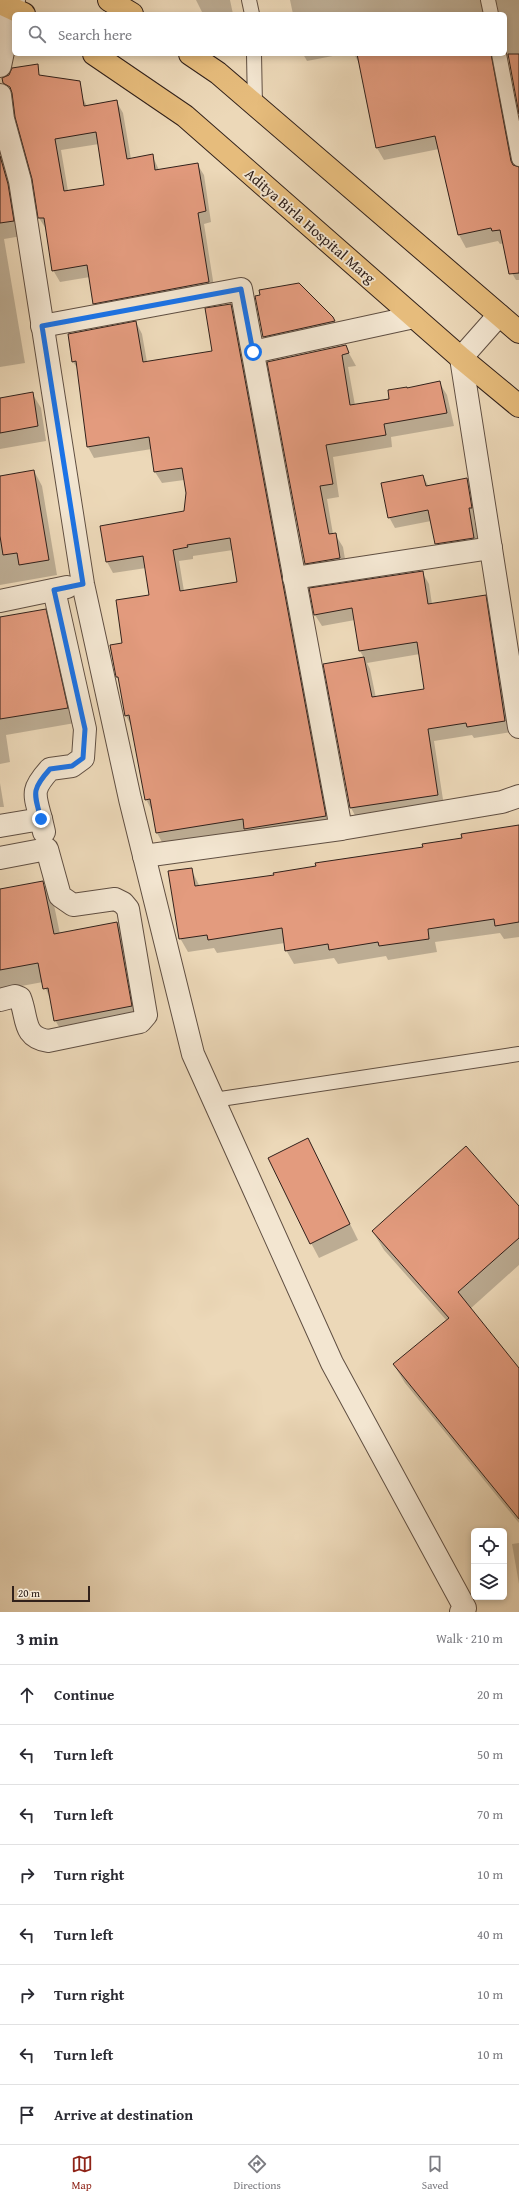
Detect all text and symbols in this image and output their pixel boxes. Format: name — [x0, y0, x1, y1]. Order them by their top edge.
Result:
search box — [12, 12, 507, 56]
icon: search — [26, 23, 48, 45]
text: Search here — [58, 24, 132, 45]
street label: Aditya Birla Hospital Marg — [241, 163, 380, 289]
route start — [244, 343, 262, 361]
route end — [32, 810, 50, 828]
map controls — [471, 1528, 507, 1600]
button: locate — [471, 1528, 507, 1564]
button: layers — [471, 1564, 507, 1600]
scale bar — [12, 1584, 90, 1603]
text: 20 m — [18, 1585, 40, 1601]
text: 3 min — [16, 1626, 58, 1651]
text: Walk · 210 m — [436, 1629, 503, 1648]
icon: ahead — [16, 1684, 38, 1706]
text: Continue — [54, 1684, 115, 1705]
text: 20 m — [477, 1685, 503, 1704]
icon: left — [16, 1744, 38, 1766]
text: Turn left — [54, 1744, 113, 1765]
text: 50 m — [477, 1745, 503, 1764]
icon: left — [16, 1804, 38, 1826]
text: Turn left — [54, 1804, 113, 1825]
text: 70 m — [477, 1805, 503, 1824]
icon: right — [16, 1864, 38, 1886]
text: Turn right — [54, 1864, 125, 1885]
text: 10 m — [477, 1865, 503, 1884]
icon: left — [16, 1924, 38, 1946]
text: Turn left — [54, 1924, 113, 1945]
text: 40 m — [477, 1925, 503, 1944]
icon: right — [16, 1984, 38, 2006]
text: Turn right — [54, 1984, 125, 2005]
text: 10 m — [477, 1985, 503, 2004]
icon: left — [16, 2044, 38, 2066]
text: Turn left — [54, 2044, 113, 2065]
text: 10 m — [477, 2045, 503, 2064]
icon: arrive — [16, 2104, 38, 2126]
text: Arrive at destination — [54, 2104, 193, 2125]
tab: Map — [71, 2153, 93, 2193]
tab: Directions — [234, 2153, 281, 2193]
tab: Saved — [422, 2153, 448, 2193]

